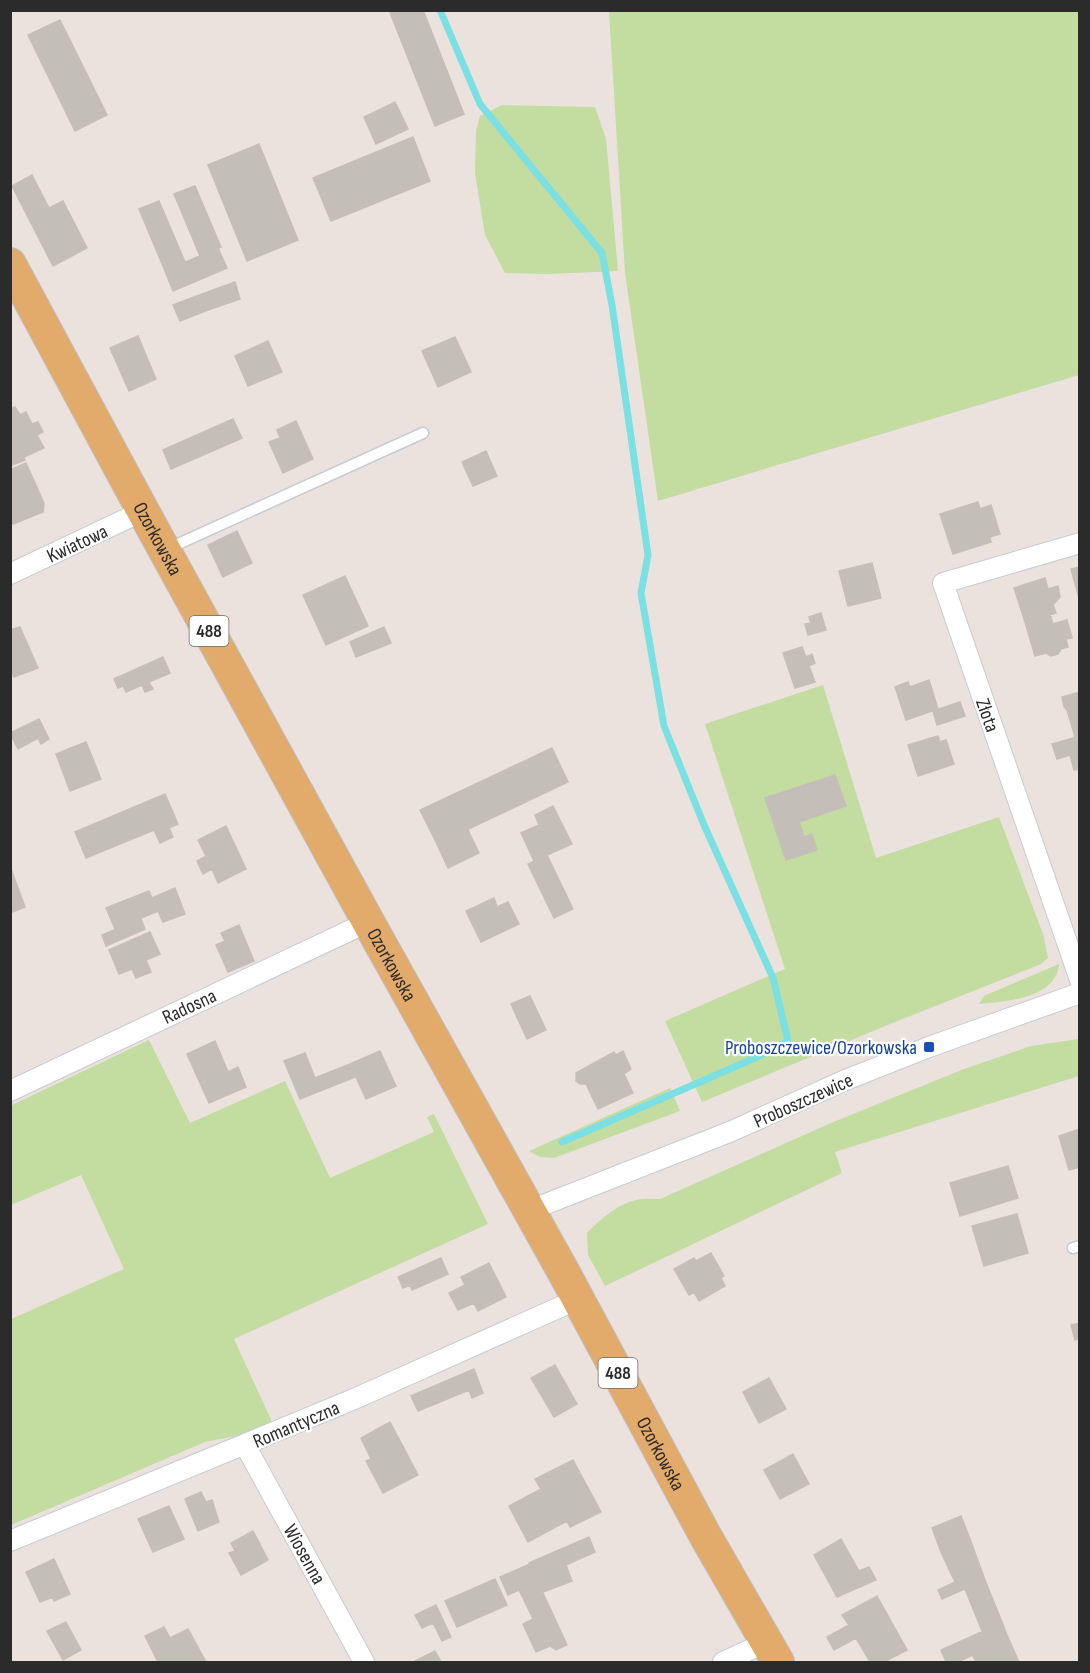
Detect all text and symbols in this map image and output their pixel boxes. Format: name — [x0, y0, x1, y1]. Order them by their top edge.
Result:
street label: Ozorkowska — [127, 498, 187, 580]
street label: Kwiatowa — [43, 519, 112, 568]
road number: 488 — [190, 616, 228, 646]
street label: Złota — [970, 695, 1004, 735]
street label: Ozorkowska — [361, 924, 421, 1006]
street label: Radosna — [159, 984, 220, 1030]
place label: Proboszczewice/Ozorkowska — [725, 1036, 917, 1060]
marker: Proboszczewice/Ozorkowska — [922, 1040, 936, 1054]
street label: Proboszczewice — [750, 1068, 857, 1133]
road number: 488 — [598, 1358, 638, 1388]
street label: Romantyczna — [250, 1396, 343, 1454]
street label: Ozorkowska — [631, 1413, 690, 1495]
street label: Wiosenna — [278, 1520, 330, 1589]

